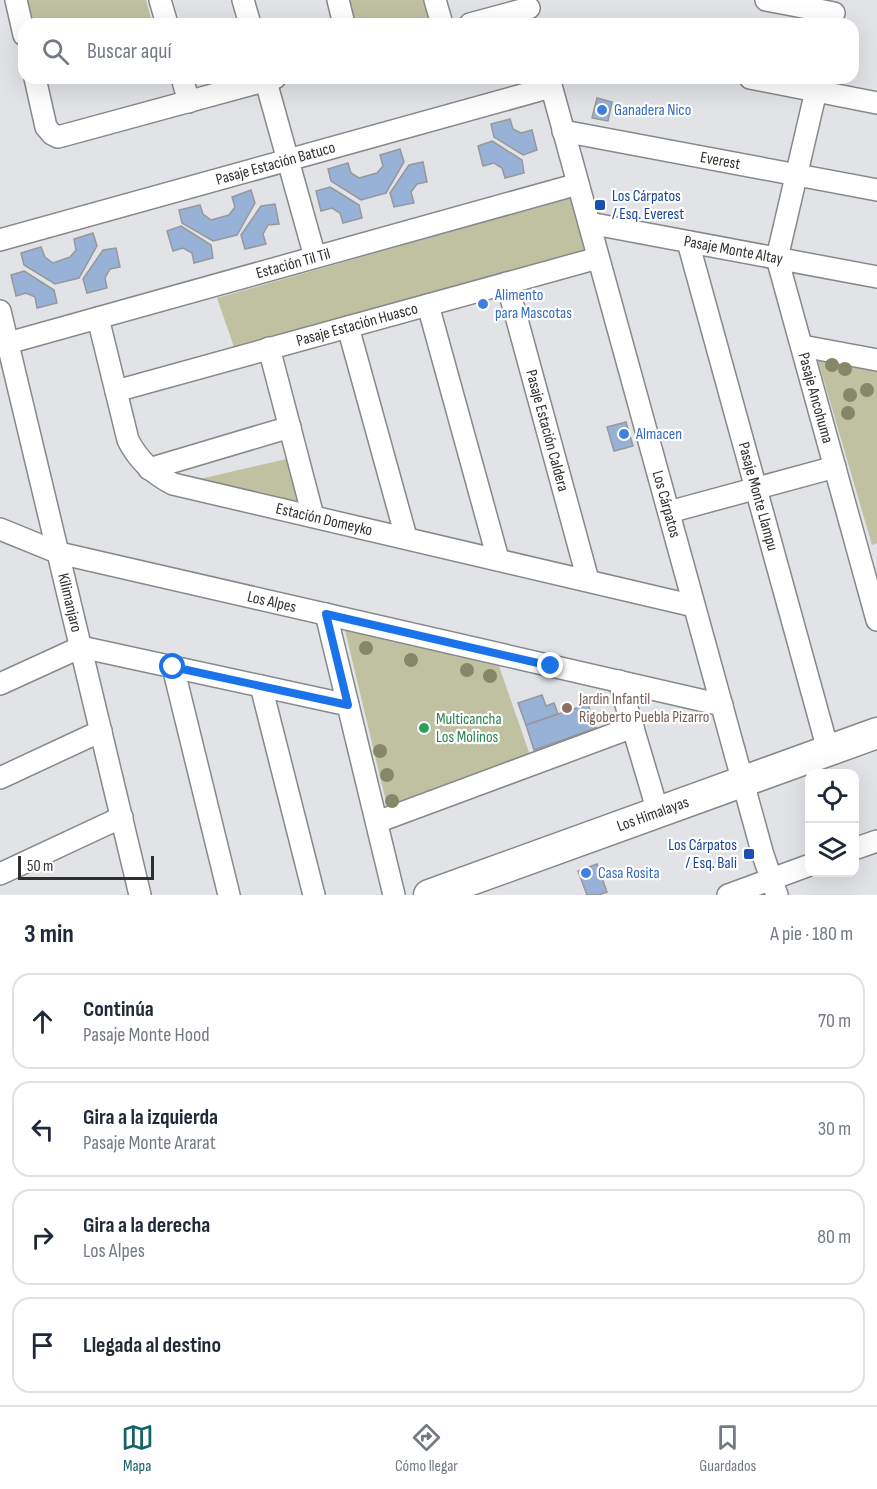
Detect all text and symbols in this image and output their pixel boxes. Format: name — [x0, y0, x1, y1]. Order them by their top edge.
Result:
search box — [18, 18, 859, 84]
icon: search — [39, 35, 72, 68]
text: Buscar aquí — [87, 38, 172, 65]
place label: Ganadera Nico — [614, 101, 691, 120]
marker: Ganadera Nico — [595, 103, 609, 117]
street label: Pasaje Estación Batuco — [214, 138, 337, 189]
street label: Everest — [699, 147, 742, 174]
place label: Los Cárpatos / Esq. Everest — [612, 187, 684, 224]
marker: Los Cárpatos / Esq. Everest — [593, 198, 607, 212]
street label: Pasaje Monte Altay — [682, 231, 785, 269]
street label: Estación Til Til — [254, 244, 332, 283]
place label: Alimento para Mascotas — [494, 286, 572, 323]
marker: Alimento para Mascotas — [476, 297, 490, 311]
street label: Pasaje Estación Huasco — [294, 299, 420, 350]
street label: Pasaje Ancohuma — [794, 350, 837, 445]
street label: Pasaje Estación Caldera — [522, 368, 573, 494]
place label: Almacen — [635, 425, 682, 444]
marker: Almacen — [617, 427, 631, 441]
street label: Pasaje Monte Llampu — [734, 440, 782, 553]
street label: Los Cárpatos — [648, 468, 685, 540]
street label: Estación Domeyko — [274, 499, 374, 540]
street label: Kilimanjaro — [54, 571, 86, 634]
street label: Los Alpes — [246, 587, 298, 617]
route end — [537, 652, 563, 678]
route start — [159, 653, 185, 679]
place label: Jardin Infantil Rigoberto Puebla Pizarro — [578, 690, 710, 727]
marker: Jardin Infantil Rigoberto Puebla Pizarro — [560, 701, 574, 715]
place label: Multicancha Los Molinos — [436, 710, 502, 747]
marker: Multicancha Los Molinos — [417, 721, 431, 735]
map controls — [805, 769, 859, 877]
button: locate — [805, 769, 859, 823]
street label: Los Himalayas — [614, 792, 692, 836]
button: layers — [805, 823, 859, 877]
place label: Los Cárpatos / Esq. Bali — [668, 836, 737, 873]
marker: Los Cárpatos / Esq. Bali — [742, 847, 756, 861]
scale bar — [18, 853, 154, 880]
text: 50 m — [27, 857, 53, 876]
place label: Casa Rosita — [598, 864, 660, 883]
marker: Casa Rosita — [579, 866, 593, 880]
text: 3 min — [24, 919, 74, 950]
text: A pie · 180 m — [770, 922, 853, 946]
text: Continúa — [83, 996, 154, 1023]
icon: ahead — [26, 1005, 59, 1038]
text: 70 m — [818, 1009, 851, 1033]
text: Pasaje Monte Hood — [83, 1023, 210, 1047]
text: Gira a la izquierda — [83, 1104, 218, 1131]
icon: left — [26, 1113, 59, 1146]
text: 30 m — [818, 1117, 851, 1141]
text: Pasaje Monte Ararat — [83, 1131, 216, 1155]
text: Gira a la derecha — [83, 1212, 210, 1239]
icon: right — [26, 1221, 59, 1254]
text: 80 m — [817, 1225, 851, 1249]
text: Los Alpes — [83, 1239, 145, 1263]
icon: arrive — [26, 1329, 59, 1362]
text: Llegada al destino — [83, 1332, 221, 1359]
tab: Mapa — [121, 1421, 154, 1476]
tab: Cómo llegar — [395, 1421, 458, 1476]
tab: Guardados — [699, 1421, 756, 1476]

